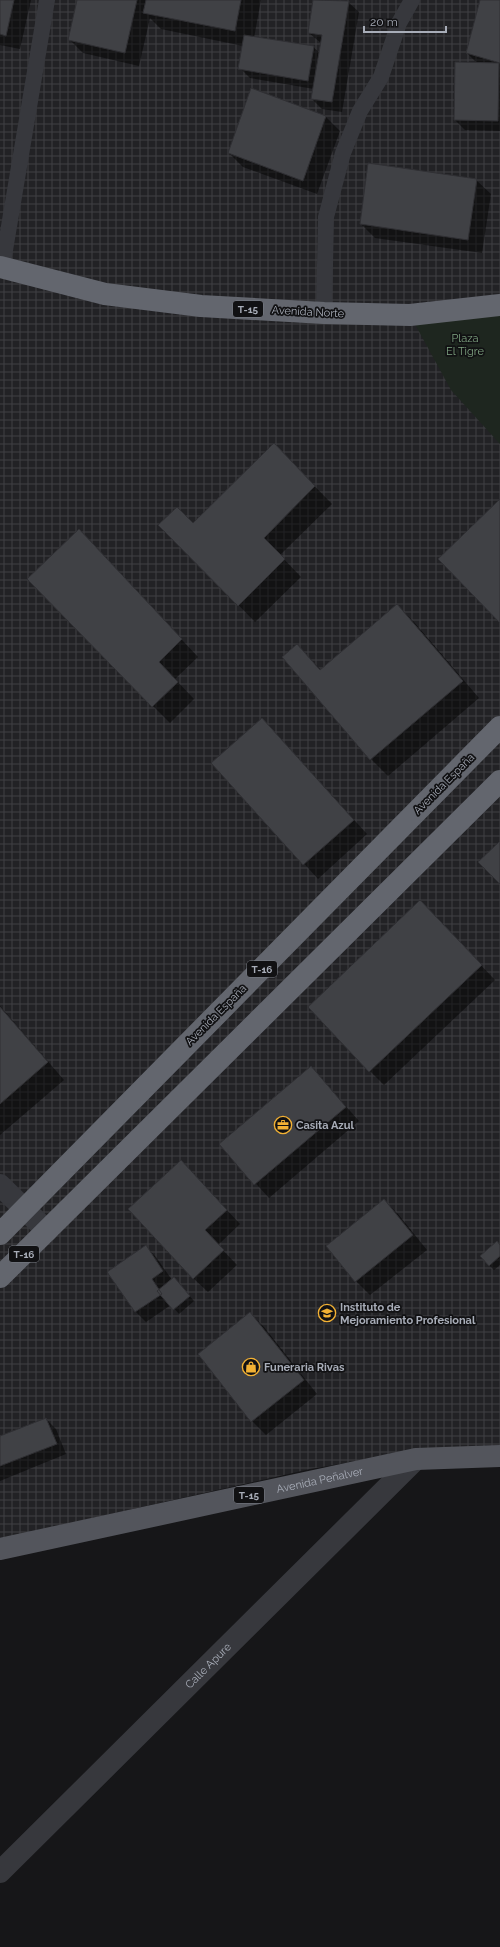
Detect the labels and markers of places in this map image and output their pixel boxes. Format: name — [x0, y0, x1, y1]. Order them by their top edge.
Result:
office icon: Casita Azul — [273, 1115, 293, 1135]
place label: Casita Azul — [296, 1119, 355, 1132]
place label: Instituto de Mejoramiento Profesional — [340, 1301, 476, 1327]
school or university icon: Instituto de Mejoramiento Profesional — [317, 1303, 337, 1323]
shop icon: Funeraria Rivas — [241, 1357, 261, 1377]
place label: Funeraria Rivas — [264, 1361, 345, 1374]

